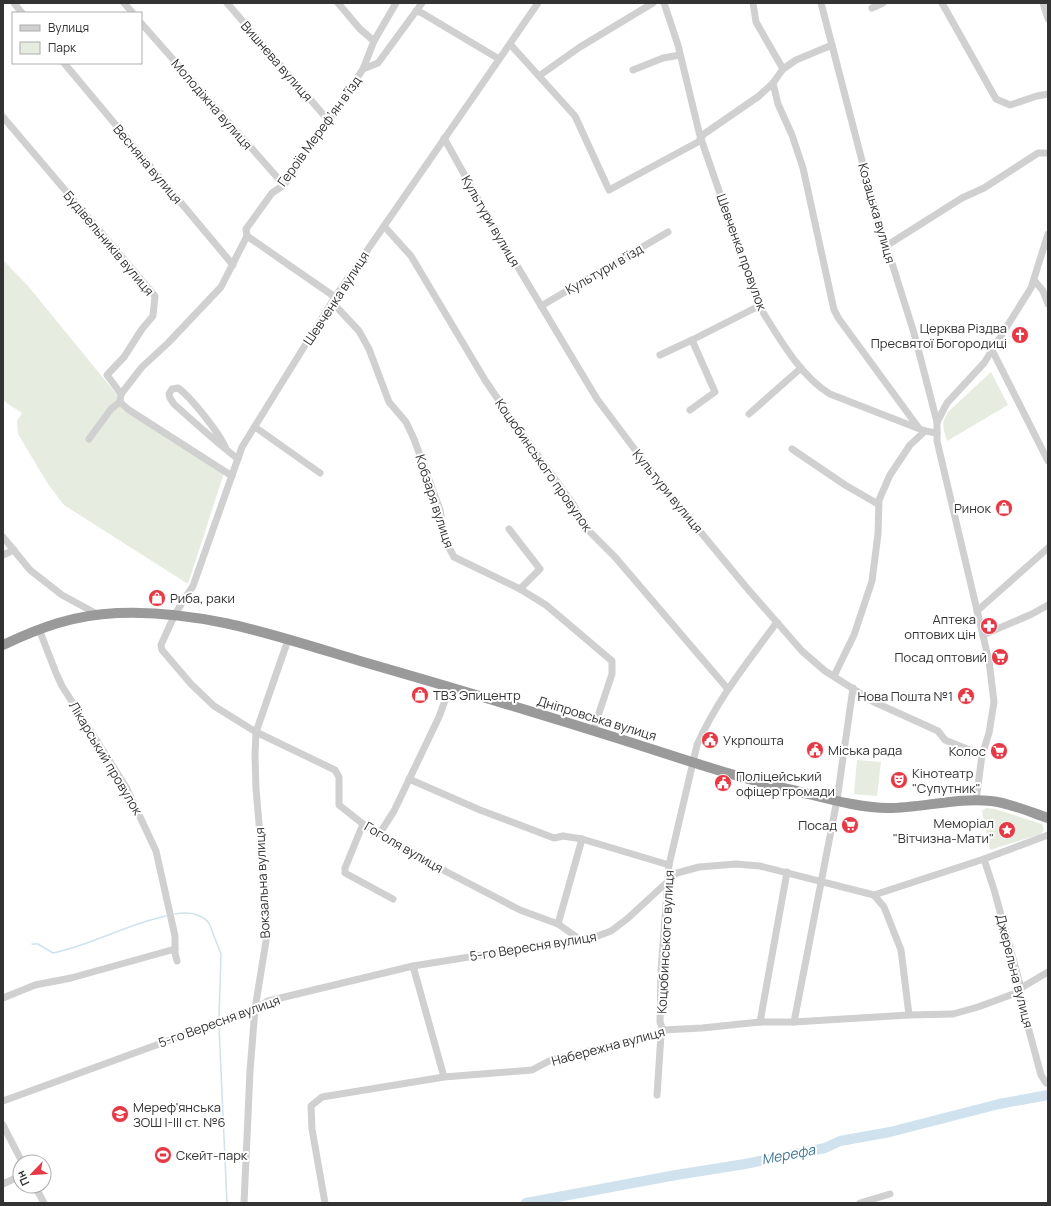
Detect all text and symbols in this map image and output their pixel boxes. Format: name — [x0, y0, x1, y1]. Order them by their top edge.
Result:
legend — [12, 12, 142, 64]
street label: Вишнева вулиця — [237, 17, 317, 105]
text: Вулиця — [48, 19, 89, 36]
text: Парк — [48, 39, 77, 56]
street label: Молодіжна вулиця — [168, 55, 256, 153]
street label: Героїв Мерефʼян вʼїзд — [273, 72, 365, 190]
street label: Весняна вулиця — [109, 120, 187, 208]
street label: Козацька вулиця — [854, 161, 900, 265]
street label: Культури вулиця — [457, 172, 525, 270]
street label: Будівельників вулиця — [60, 187, 158, 299]
street label: Шевченка провулок — [713, 191, 772, 313]
street label: Культури в’їзд — [562, 239, 646, 299]
street label: Шевченка вулиця — [299, 248, 373, 348]
place label: Церква Різдва Пресвятої Богородиці — [871, 319, 1007, 352]
church icon: Церква Різдва Пресвятої Богородиці — [1010, 325, 1030, 345]
street label: Коцюбинського провулок — [491, 395, 597, 535]
street label: Культури вулиця — [629, 445, 707, 537]
street label: Кобзаря вулиця — [411, 452, 459, 550]
shop icon: Ринок — [994, 498, 1014, 518]
place label: Ринок — [954, 499, 992, 517]
shop icon: Риба, раки — [147, 588, 167, 608]
place label: Риба, раки — [170, 589, 235, 607]
place label: Аптека оптових цін — [904, 610, 976, 643]
pharmacy icon: Аптека оптових цін — [979, 616, 999, 636]
supermarket icon: Посад оптовий — [990, 647, 1010, 667]
place label: Посад оптовий — [895, 648, 987, 666]
shop icon: ТВЗ Эпицентр — [410, 685, 430, 705]
place label: ТВЗ Эпицентр — [433, 686, 521, 704]
public building icon: Нова Пошта №1 — [956, 686, 976, 706]
place label: Нова Пошта №1 — [857, 687, 953, 705]
street label: Дніпровська вулиця — [535, 691, 659, 745]
street label: Лікарський провулок — [65, 698, 147, 819]
public building icon: Укрпошта — [700, 730, 720, 750]
place label: Укрпошта — [723, 731, 784, 749]
public building icon: Міська рада — [805, 740, 825, 760]
place label: Міська рада — [828, 741, 902, 759]
supermarket icon: Колос — [989, 741, 1009, 761]
place label: Колос — [949, 742, 986, 760]
place label: Кінотеатр "Супутник" — [912, 764, 981, 797]
place label: Поліцейський офіцер громади — [736, 767, 835, 800]
theatre icon: Кінотеатр "Супутник" — [889, 770, 909, 790]
public building icon: Поліцейський офіцер громади — [713, 773, 733, 793]
place label: Меморіал "Вітчизна-Мати" — [893, 814, 994, 847]
supermarket icon: Посад — [840, 815, 860, 835]
place label: Посад — [798, 816, 837, 834]
street label: Гоголя вулиця — [361, 817, 447, 877]
place icon: Меморіал "Вітчизна-Мати" — [997, 820, 1017, 840]
street label: Вокзальна вулиця — [250, 827, 274, 939]
street label: Коцюбинського вулиця — [652, 870, 678, 1014]
street label: Джерельна вулиця — [992, 912, 1038, 1030]
street label: 5-го Вересня вулиця — [468, 927, 598, 965]
street label: 5-го Вересня вулиця — [156, 991, 282, 1051]
street label: Набережна вулиця — [549, 1022, 667, 1070]
place label: Мереф'янська ЗОШ І-ІІІ ст. №6 — [133, 1098, 226, 1131]
school or university icon: Мереф'янська ЗОШ І-ІІІ ст. №6 — [110, 1104, 130, 1124]
water label: Мерефа — [760, 1139, 818, 1169]
sports icon: Скейт-парк — [153, 1145, 173, 1165]
place label: Скейт-парк — [176, 1146, 248, 1164]
north arrow — [12, 1154, 52, 1194]
text: Пн — [12, 1168, 32, 1188]

